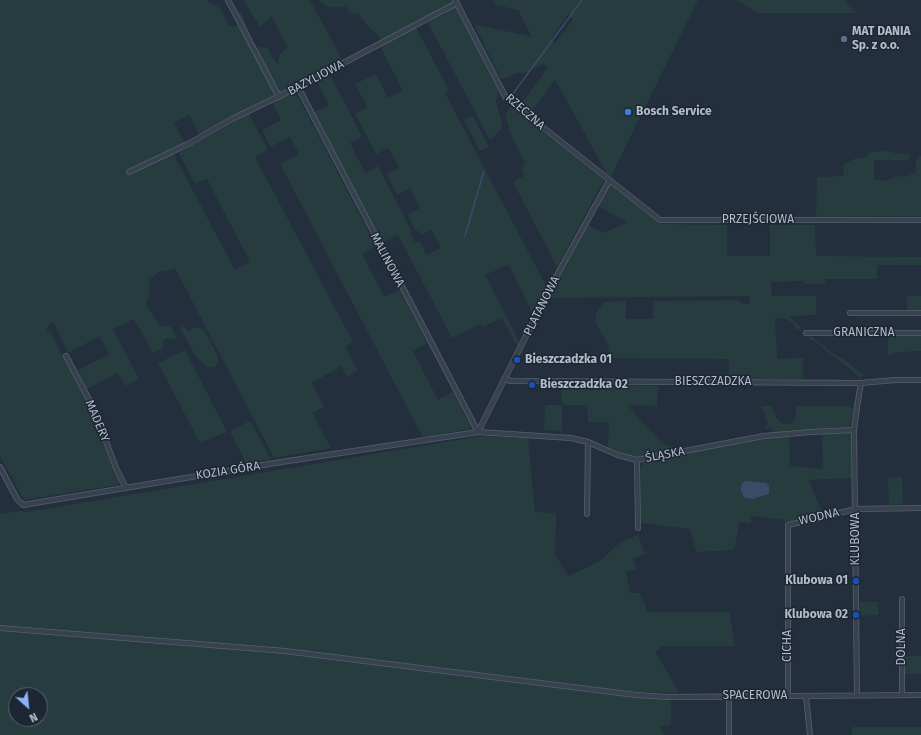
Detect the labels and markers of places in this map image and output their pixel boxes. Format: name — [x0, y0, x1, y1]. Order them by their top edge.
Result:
place label: MAT DANIA Sp. z o.o. — [852, 25, 911, 53]
marker: MAT DANIA Sp. z o.o. — [839, 34, 849, 44]
place label: Bosch Service — [636, 105, 712, 119]
marker: Bosch Service — [623, 107, 633, 117]
place label: Bieszczadzka 01 — [525, 353, 612, 367]
marker: Bieszczadzka 01 — [512, 355, 522, 365]
place label: Bieszczadzka 02 — [540, 378, 628, 392]
marker: Bieszczadzka 02 — [527, 380, 537, 390]
place label: Klubowa 01 — [785, 574, 848, 588]
marker: Klubowa 01 — [851, 576, 861, 586]
place label: Klubowa 02 — [784, 608, 848, 622]
marker: Klubowa 02 — [851, 610, 861, 620]

